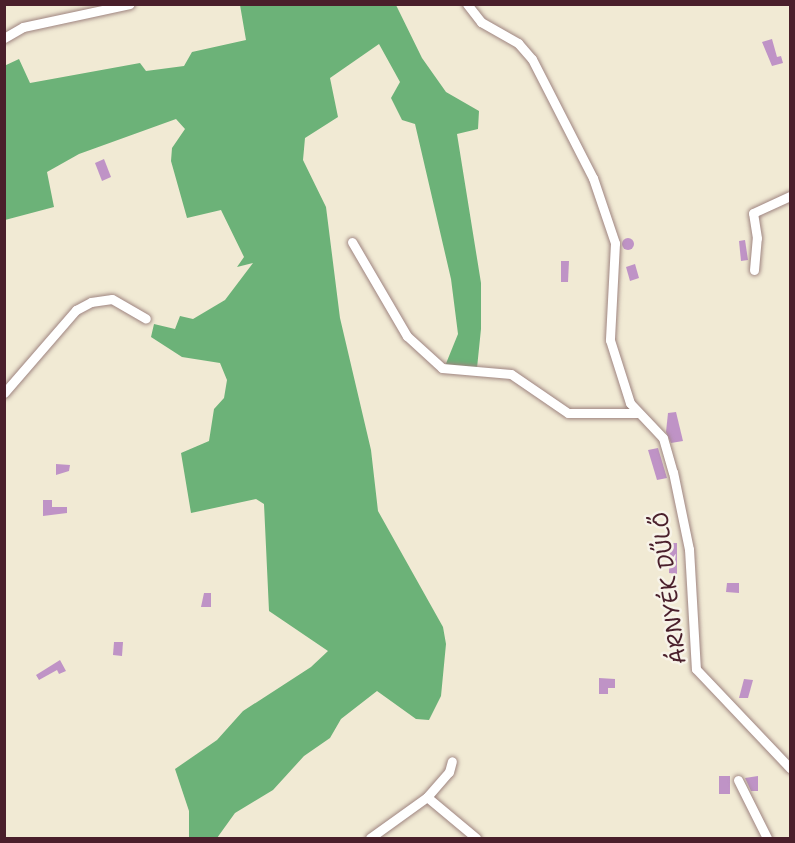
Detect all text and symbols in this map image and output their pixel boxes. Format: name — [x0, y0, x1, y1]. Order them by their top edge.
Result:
street label: ÁRNYÉK DŰLŐ — [647, 510, 691, 666]

